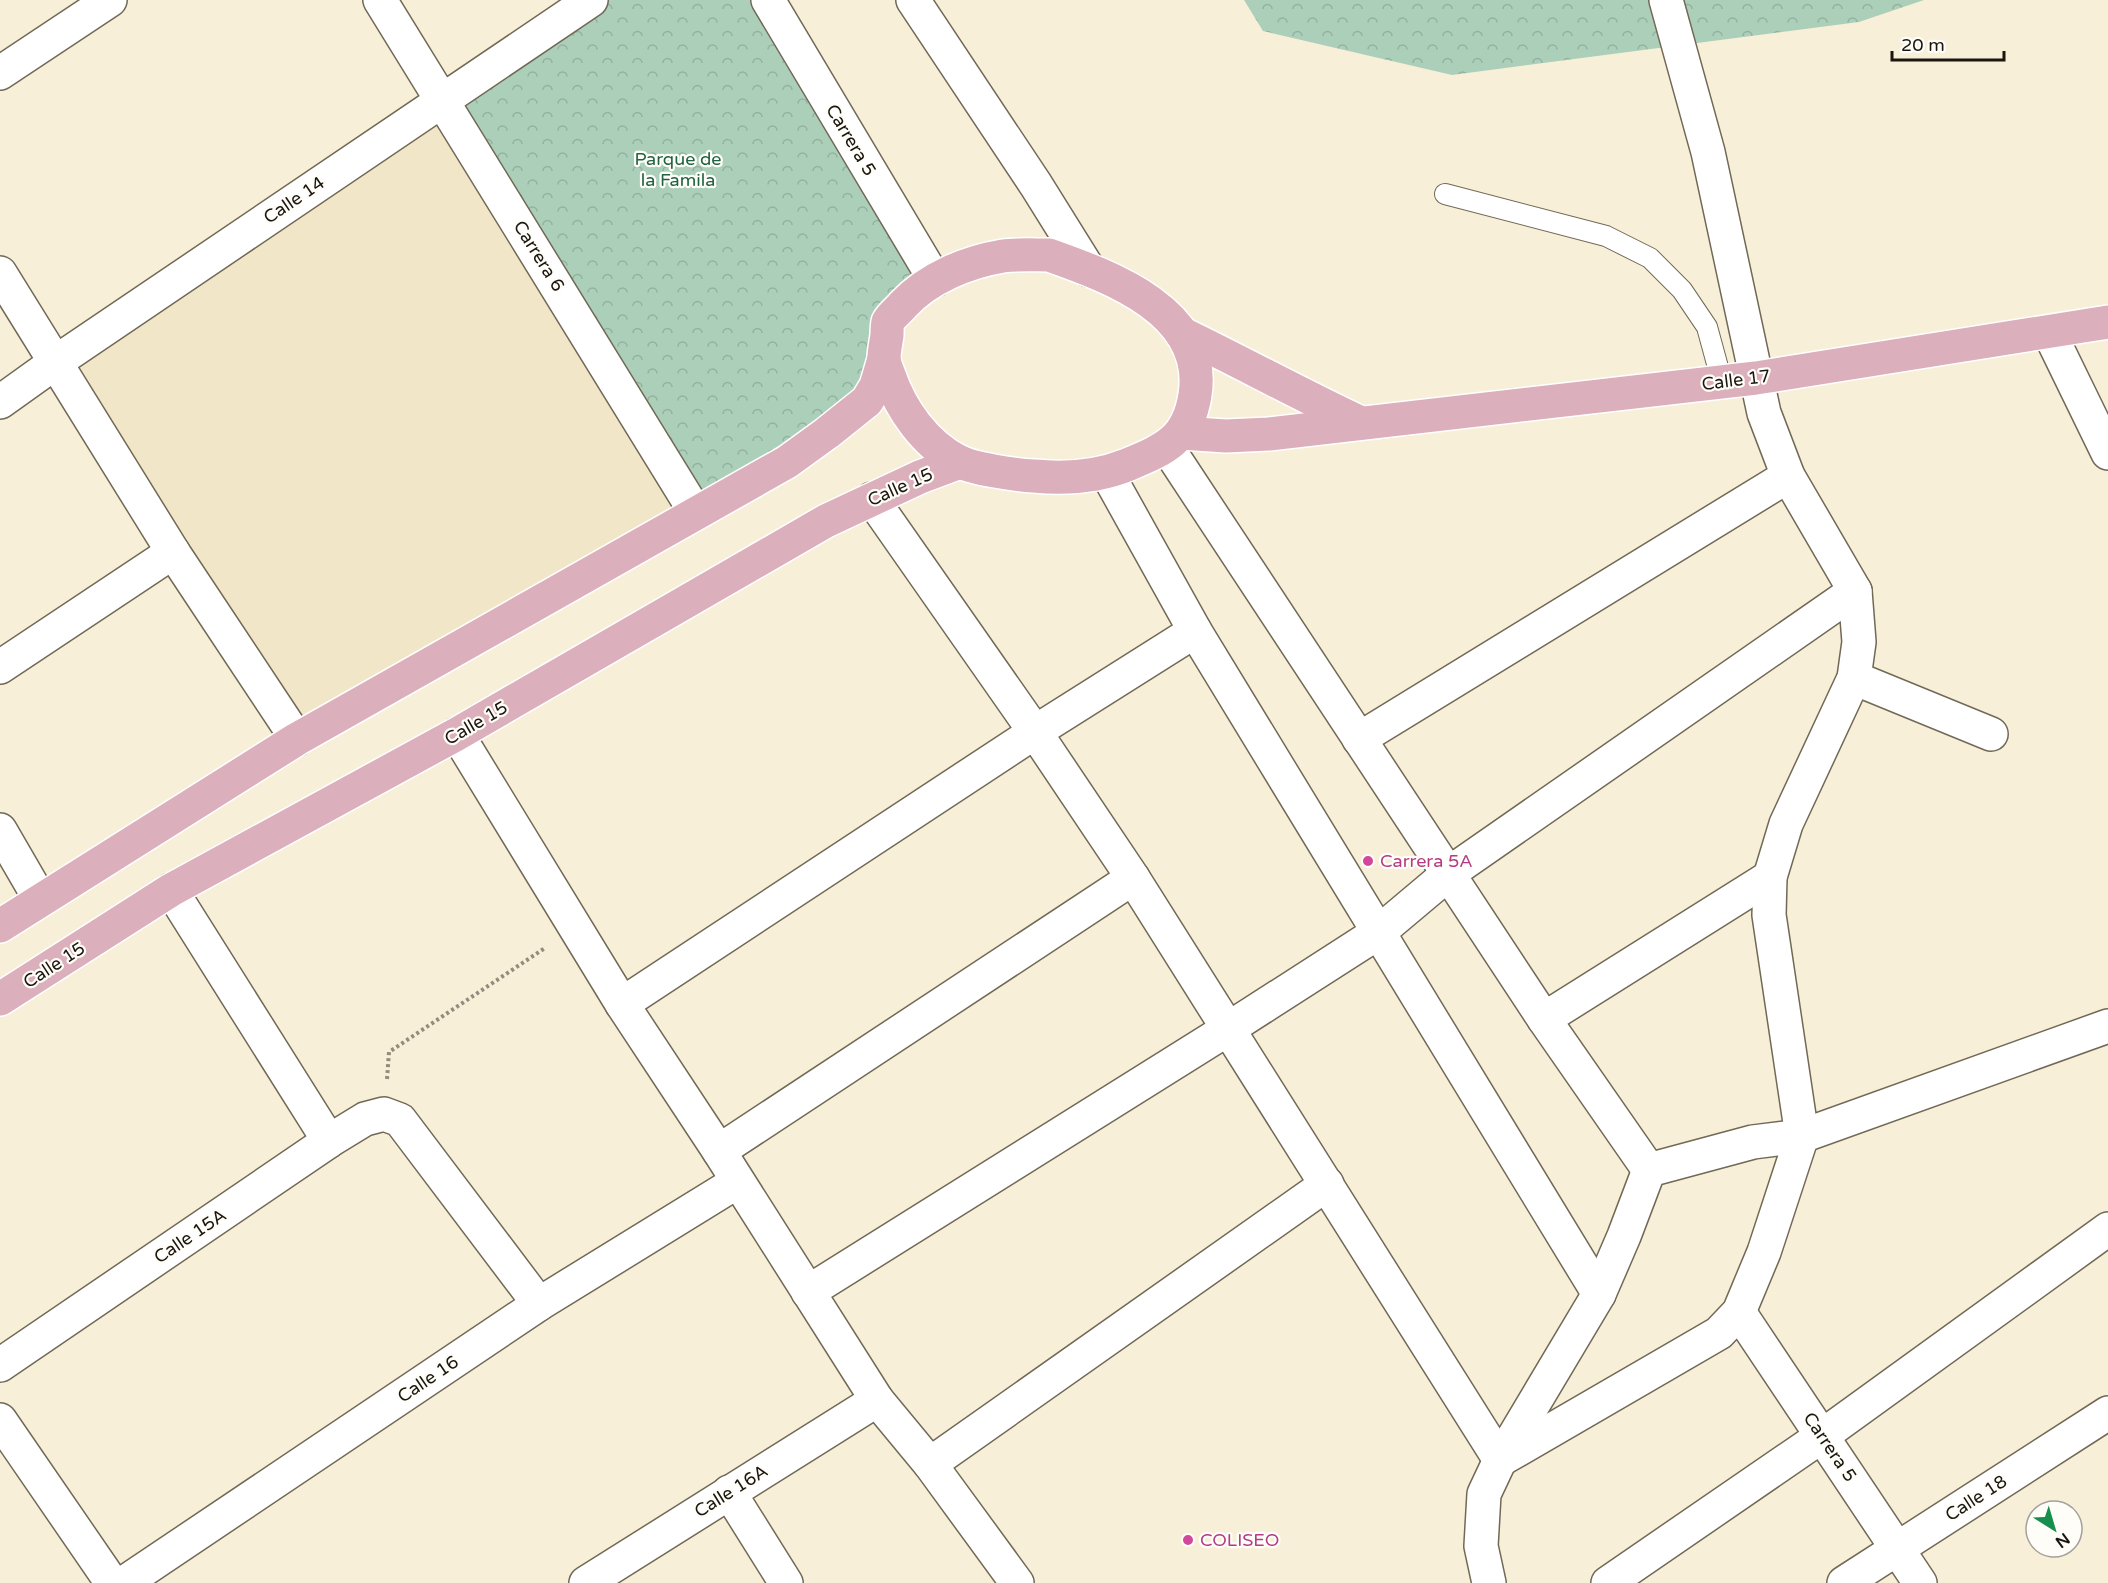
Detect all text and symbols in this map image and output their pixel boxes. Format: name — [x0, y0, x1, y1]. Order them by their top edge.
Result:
scale bar — [1892, 24, 2004, 62]
text: 20 m — [1901, 34, 1945, 56]
street label: Carrera 5 — [821, 100, 881, 180]
park label: Parque de la Famila — [634, 148, 722, 191]
street label: Calle 14 — [259, 172, 329, 228]
street label: Carrera 6 — [509, 217, 569, 295]
street label: Calle 17 — [1700, 365, 1772, 395]
street label: Calle 15 — [864, 463, 936, 511]
street label: Calle 15 — [441, 696, 511, 750]
place label: Carrera 5A — [1380, 850, 1473, 872]
marker: Carrera 5A — [1361, 854, 1375, 868]
street label: Calle 15 — [19, 937, 89, 993]
street label: Calle 15A — [150, 1204, 230, 1268]
street label: Calle 16 — [393, 1351, 463, 1407]
street label: Carrera 5 — [1799, 1408, 1861, 1486]
street label: Calle 16A — [690, 1460, 772, 1522]
street label: Calle 18 — [1941, 1470, 2011, 1526]
north arrow — [2024, 1499, 2084, 1559]
text: N — [2051, 1528, 2074, 1552]
place label: COLISEO — [1200, 1529, 1279, 1551]
marker: COLISEO — [1181, 1533, 1195, 1547]

